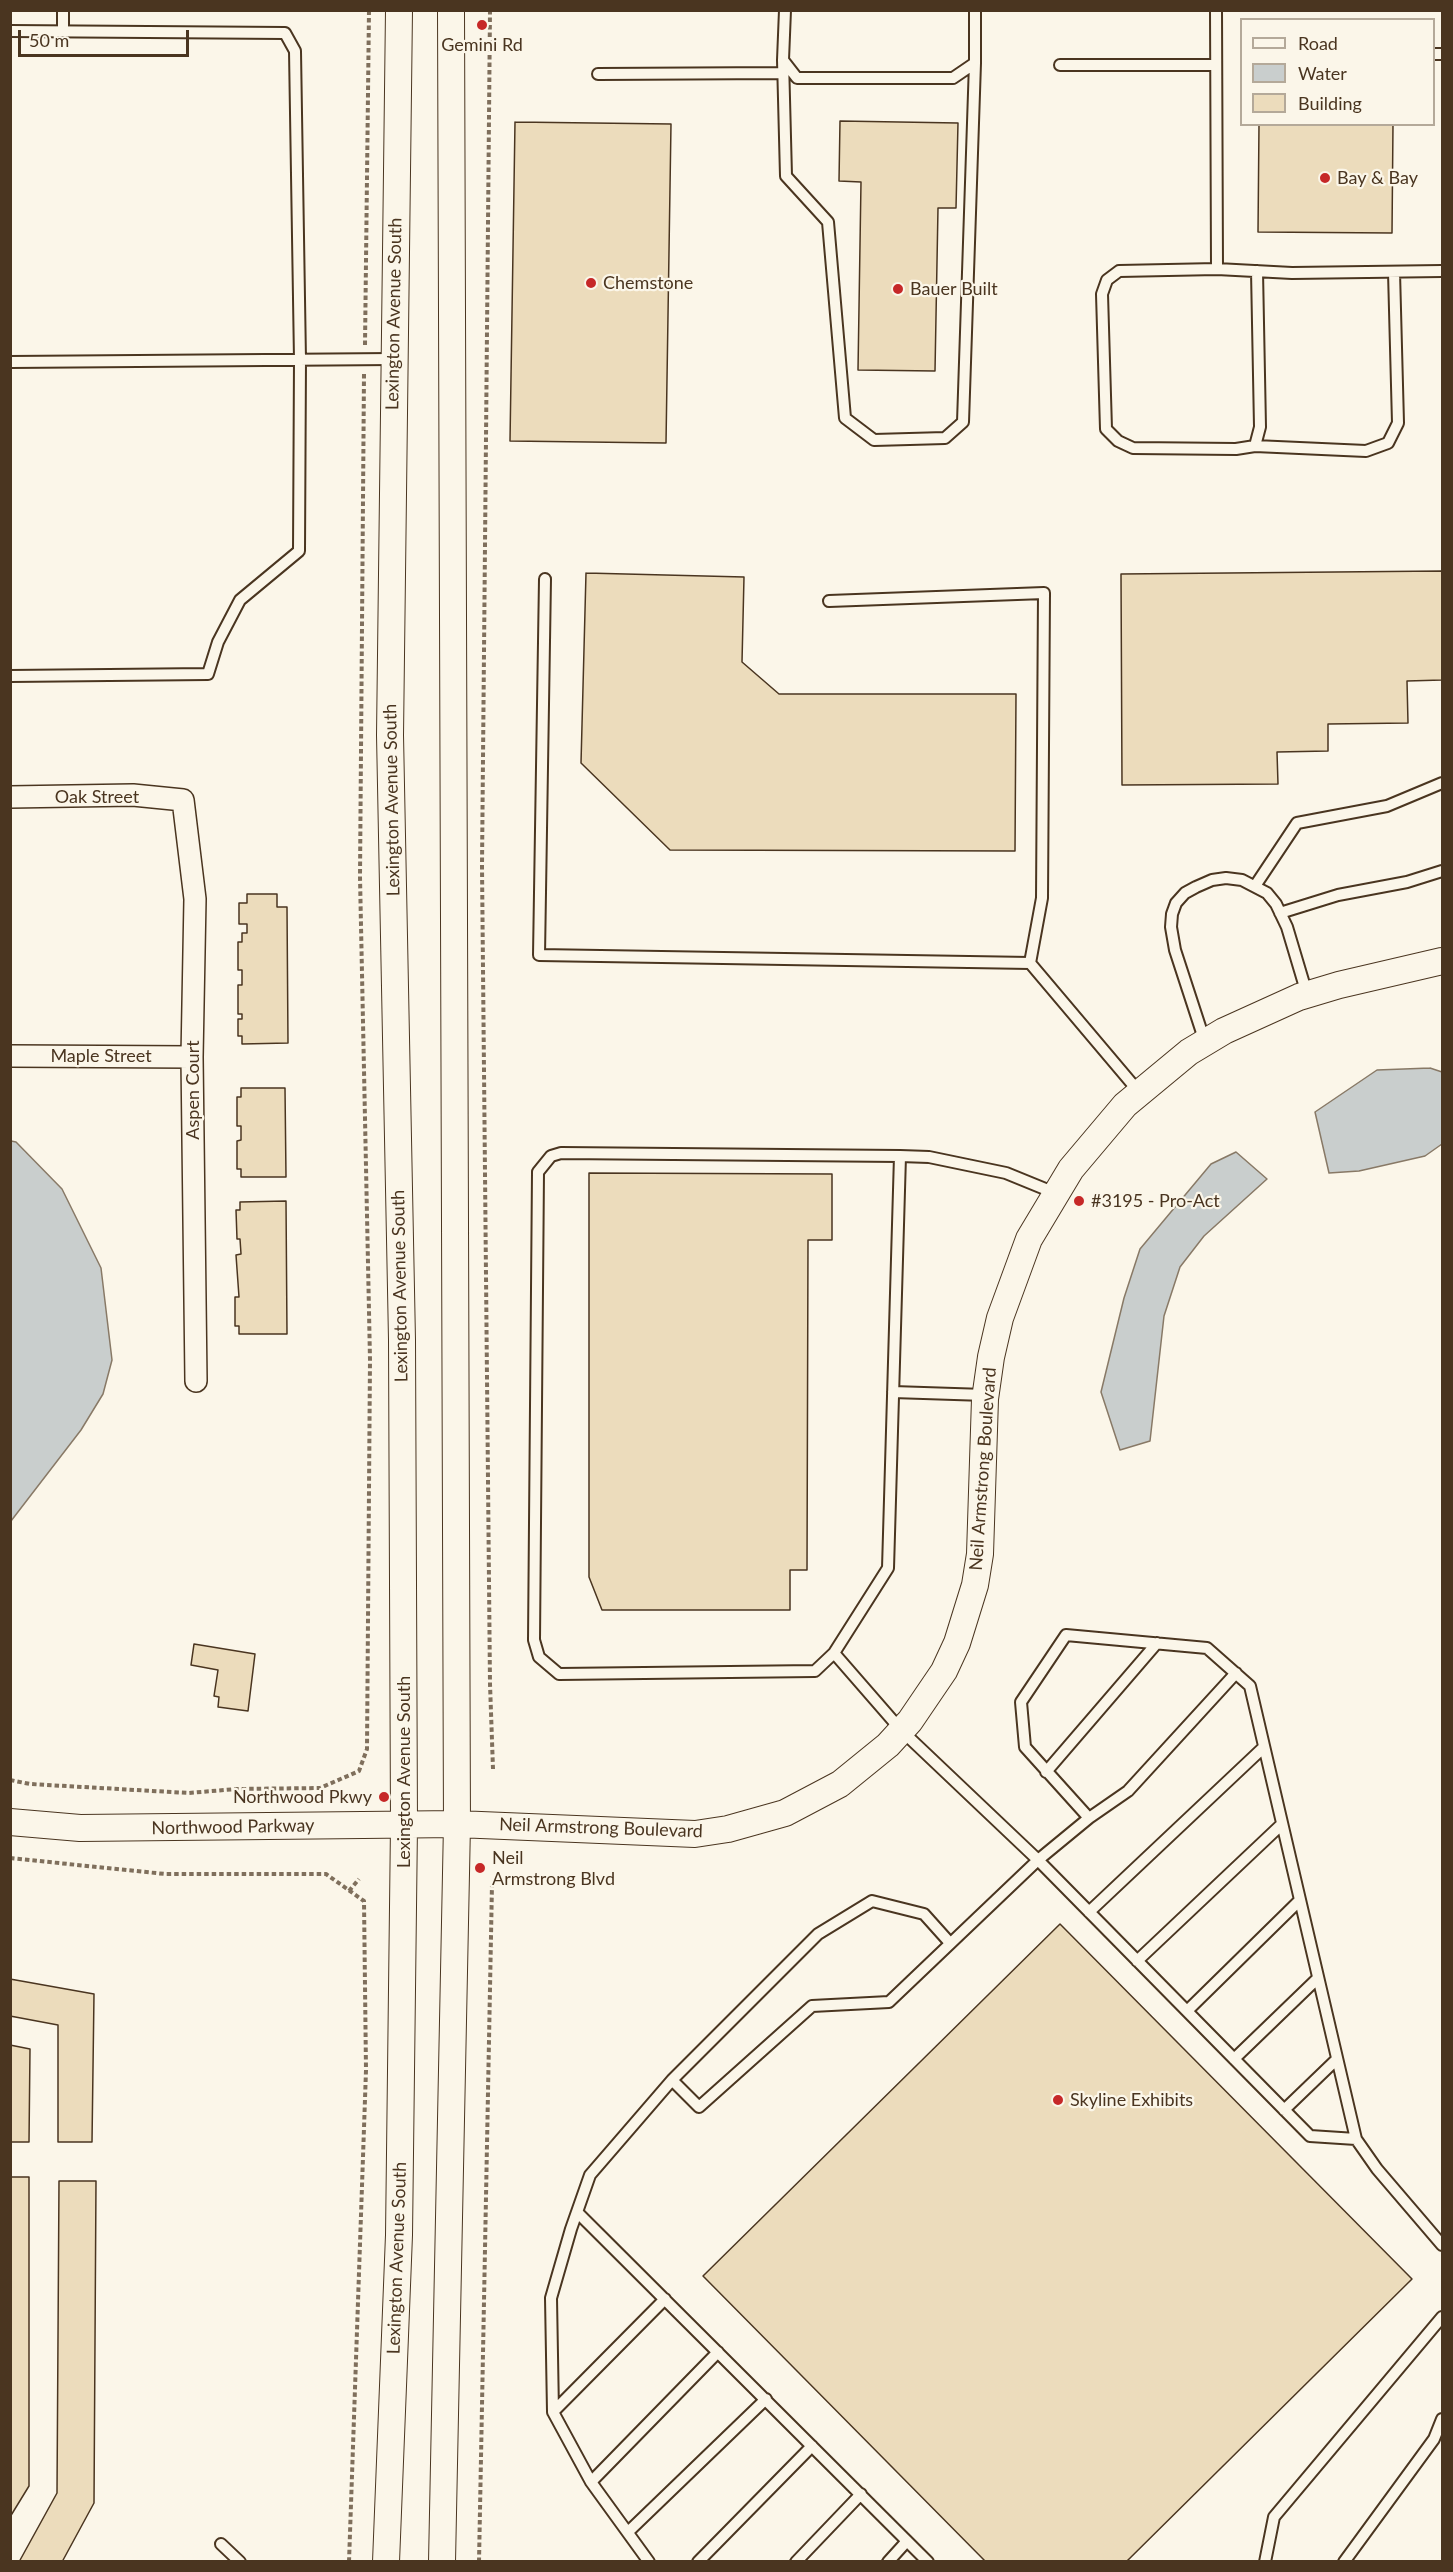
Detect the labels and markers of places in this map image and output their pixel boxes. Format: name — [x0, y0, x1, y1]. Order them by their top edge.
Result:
marker: Gemini Rd — [475, 18, 489, 32]
place label: Gemini Rd — [441, 34, 523, 56]
place label: Bay & Bay — [1337, 167, 1418, 189]
marker: Bay & Bay — [1318, 171, 1332, 185]
place label: Chemstone — [603, 272, 693, 294]
marker: Chemstone — [584, 276, 598, 290]
place label: Bauer Built — [910, 278, 998, 300]
marker: Bauer Built — [891, 282, 905, 296]
place label: #3195 - Pro-Act — [1091, 1190, 1220, 1212]
marker: #3195 - Pro-Act — [1072, 1194, 1086, 1208]
place label: Northwood Pkwy — [233, 1786, 372, 1808]
marker: Northwood Pkwy — [377, 1790, 391, 1804]
place label: Neil Armstrong Blvd — [492, 1847, 615, 1890]
marker: Neil Armstrong Blvd — [473, 1861, 487, 1875]
place label: Skyline Exhibits — [1070, 2089, 1193, 2111]
marker: Skyline Exhibits — [1051, 2093, 1065, 2107]

